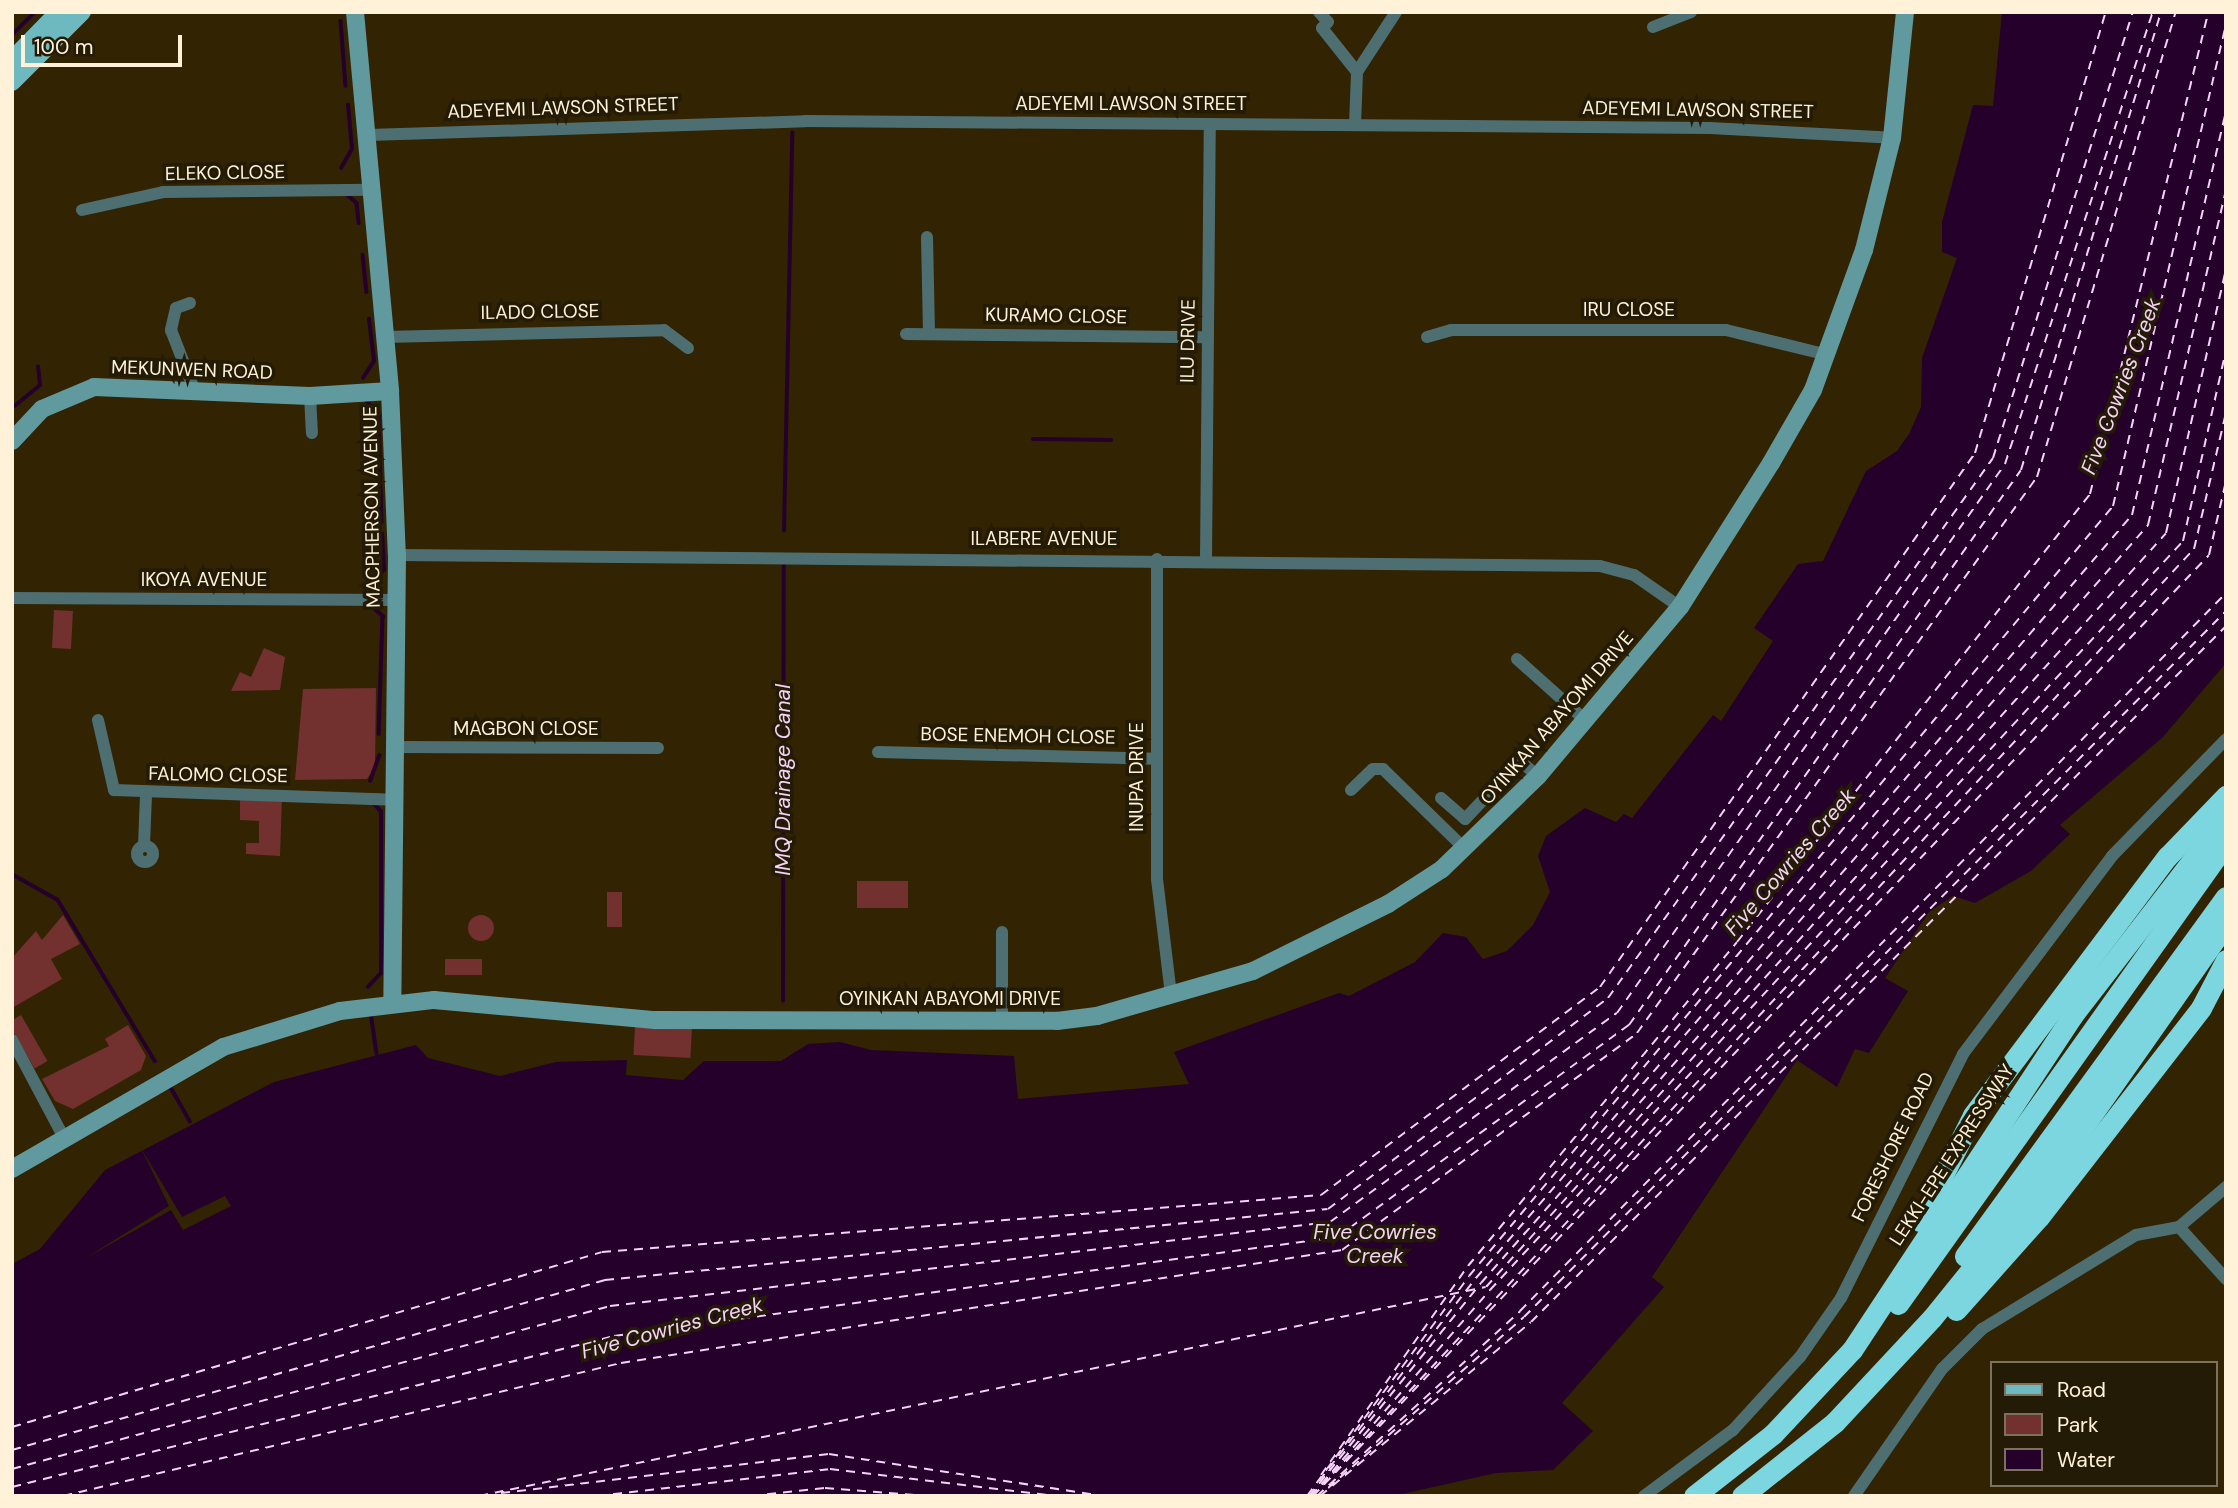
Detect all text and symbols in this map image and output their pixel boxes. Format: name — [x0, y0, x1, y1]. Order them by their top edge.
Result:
scale bar — [24, 21, 186, 65]
text: 100 m — [34, 33, 94, 61]
street label: ADEYEMI LAWSON STREET — [447, 93, 679, 123]
street label: ADEYEMI LAWSON STREET — [1015, 93, 1247, 115]
street label: ADEYEMI LAWSON STREET — [1582, 97, 1814, 123]
street label: ELEKO CLOSE — [165, 161, 285, 185]
water label: Five Cowries Creek — [2076, 294, 2166, 478]
street label: ILU DRIVE — [1176, 299, 1200, 383]
street label: IRU CLOSE — [1583, 299, 1675, 321]
street label: ILADO CLOSE — [480, 300, 600, 324]
street label: KURAMO CLOSE — [985, 303, 1127, 329]
street label: MEKUNWEN ROAD — [111, 356, 273, 384]
street label: MACPHERSON AVENUE — [359, 406, 385, 608]
street label: ILABERE AVENUE — [971, 528, 1117, 550]
street label: IKOYA AVENUE — [141, 569, 267, 591]
street label: OYINKAN ABAYOMI DRIVE — [1476, 627, 1638, 809]
water label: IMQ Drainage Canal — [770, 684, 796, 876]
street label: MAGBON CLOSE — [453, 718, 599, 740]
street label: INUPA DRIVE — [1126, 722, 1148, 832]
street label: BOSE ENEMOH CLOSE — [920, 723, 1116, 749]
street label: FALOMO CLOSE — [148, 762, 288, 788]
water label: Five Cowries Creek — [1719, 783, 1861, 941]
street label: OYINKAN ABAYOMI DRIVE — [839, 988, 1061, 1010]
street label: LEKKI-EPE EXPRESSWAY — [1885, 1060, 2019, 1250]
street label: FORESHORE ROAD — [1847, 1069, 1939, 1225]
water label: Five Cowries Creek — [1313, 1219, 1437, 1269]
water label: Five Cowries Creek — [578, 1292, 766, 1364]
legend — [1990, 1361, 2217, 1487]
text: Road — [2057, 1376, 2106, 1404]
text: Park — [2057, 1411, 2098, 1439]
text: Water — [2057, 1446, 2115, 1474]

